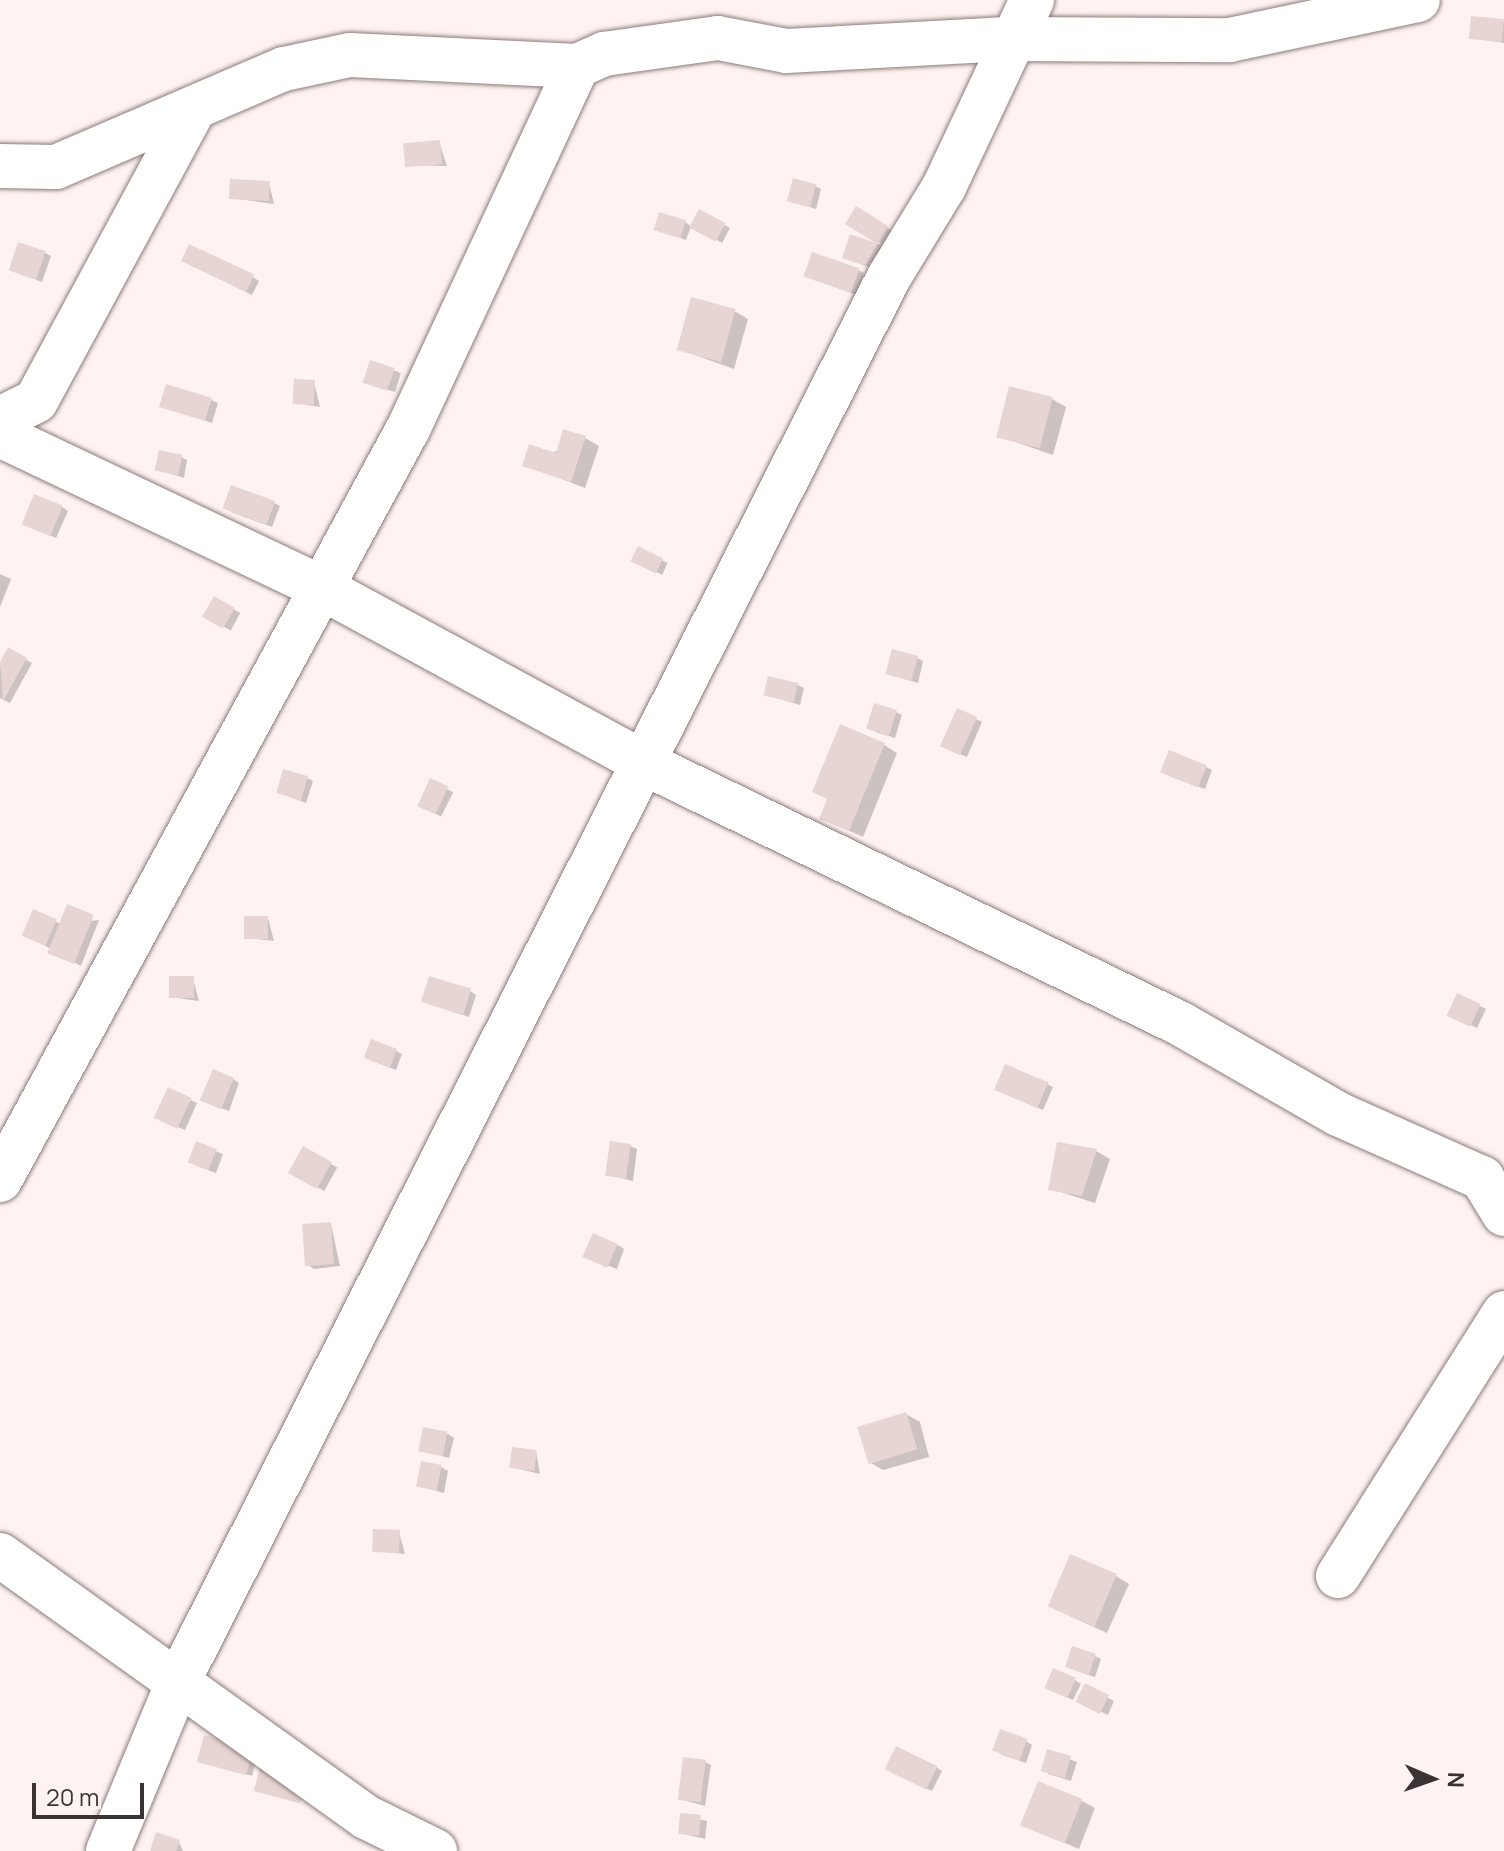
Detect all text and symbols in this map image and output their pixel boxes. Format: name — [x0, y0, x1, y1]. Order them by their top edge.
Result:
north arrow — [1392, 1739, 1472, 1819]
scale bar — [36, 1767, 148, 1817]
text: N — [1441, 1771, 1471, 1788]
text: 20 m — [46, 1780, 99, 1813]

